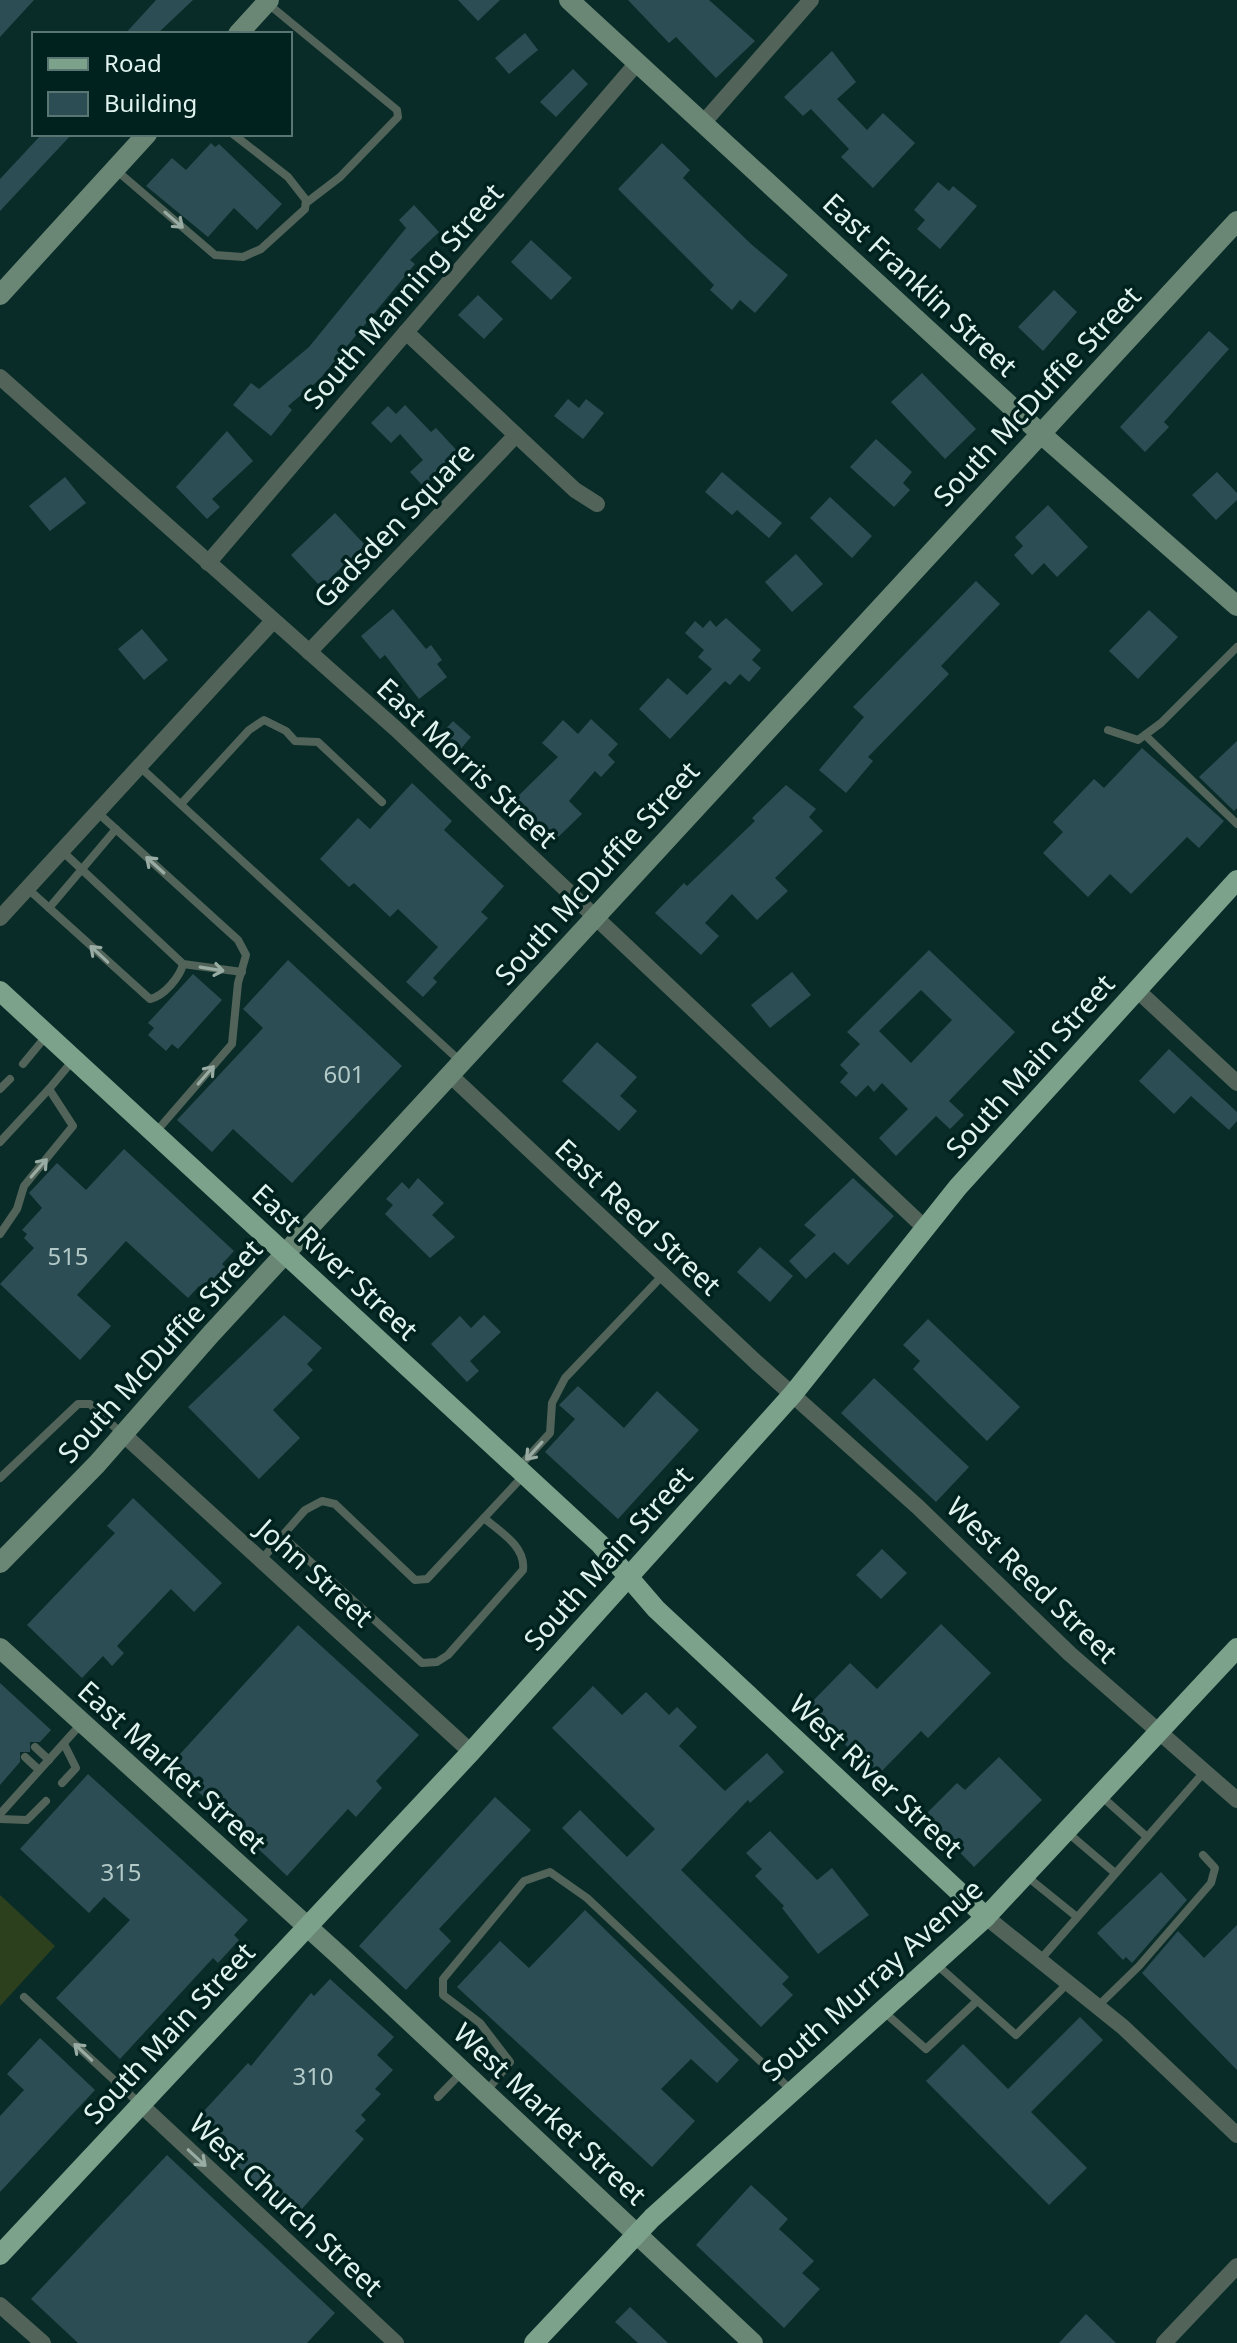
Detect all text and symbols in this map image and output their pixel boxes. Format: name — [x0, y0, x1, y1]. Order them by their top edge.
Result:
legend — [32, 32, 292, 136]
text: Road — [104, 46, 162, 79]
text: Building — [104, 86, 197, 119]
street label: South Manning Street — [294, 174, 511, 416]
street label: East Franklin Street — [815, 184, 1026, 384]
one-way arrow — [164, 211, 184, 229]
street label: South McDuffie Street — [924, 277, 1149, 514]
street label: Gadsden Square — [304, 433, 482, 615]
street label: East Morris Street — [369, 669, 566, 856]
street label: South McDuffie Street — [486, 752, 707, 992]
one-way arrow — [146, 856, 166, 874]
one-way arrow — [89, 946, 109, 964]
one-way arrow — [199, 962, 224, 977]
street label: South Main Street — [936, 965, 1122, 1166]
house number: 601 — [323, 1057, 365, 1090]
one-way arrow — [197, 1065, 215, 1085]
street label: East Reed Street — [548, 1129, 730, 1303]
one-way arrow — [30, 1158, 48, 1178]
street label: East River Street — [245, 1174, 427, 1348]
street label: South McDuffie Street — [49, 1230, 270, 1470]
house number: 515 — [47, 1239, 89, 1272]
one-way arrow — [525, 1440, 543, 1460]
street label: South Main Street — [514, 1457, 700, 1658]
street label: West Reed Street — [939, 1488, 1126, 1671]
street label: John Street — [247, 1508, 382, 1635]
street label: East Market Street — [70, 1671, 275, 1861]
street label: West River Street — [782, 1685, 971, 1865]
house number: 315 — [100, 1855, 142, 1888]
street label: South Murray Avenue — [753, 1870, 990, 2089]
street label: South Main Street — [74, 1933, 262, 2131]
street label: West Market Street — [446, 2014, 655, 2213]
one-way arrow — [73, 2042, 93, 2061]
house number: 310 — [292, 2059, 334, 2092]
street label: West Church Street — [182, 2105, 392, 2304]
one-way arrow — [187, 2148, 207, 2166]

